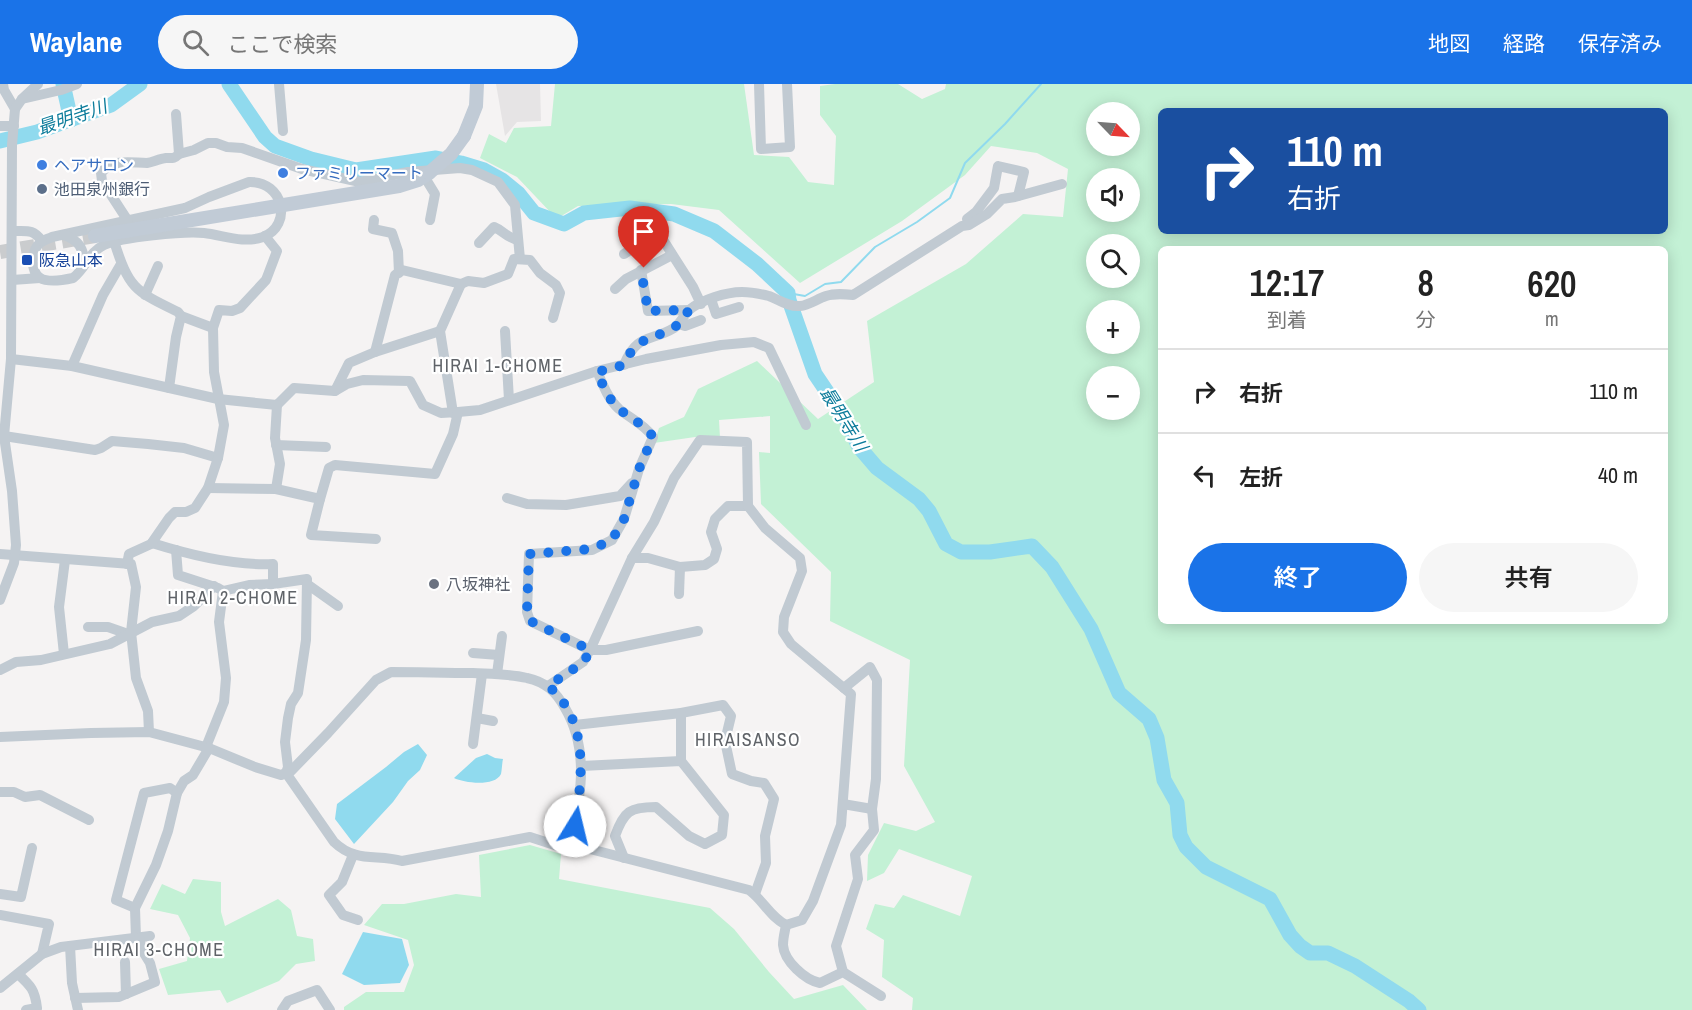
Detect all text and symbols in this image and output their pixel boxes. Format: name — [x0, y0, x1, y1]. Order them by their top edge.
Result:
search box — [158, 15, 578, 69]
text: Waylane — [30, 23, 122, 61]
icon: search — [179, 26, 212, 59]
text: ここで検索 — [227, 29, 337, 59]
text: 地図 — [1428, 29, 1470, 58]
text: 経路 — [1503, 29, 1545, 58]
text: 保存済み — [1578, 29, 1662, 58]
water label: 最明寺川 — [34, 93, 112, 141]
north arrow — [1086, 102, 1140, 156]
map controls — [1086, 102, 1140, 420]
text: 110 m — [1287, 123, 1383, 179]
icon: right — [1188, 132, 1266, 210]
place label: ヘアサロン — [54, 154, 134, 176]
marker: ヘアサロン — [35, 158, 49, 172]
place label: ファミリーマート — [295, 162, 423, 184]
marker: ファミリーマート — [276, 166, 290, 180]
button: sound — [1086, 168, 1140, 222]
place label: 池田泉州銀行 — [54, 178, 150, 200]
text: 右折 — [1287, 180, 1341, 216]
marker: 池田泉州銀行 — [35, 182, 49, 196]
pin — [618, 206, 669, 268]
icon: arrive — [627, 215, 660, 248]
button: search — [1086, 234, 1140, 288]
place label: 阪急山本 — [39, 249, 103, 271]
marker: 阪急山本 — [20, 253, 34, 267]
text: 12:17 — [1249, 259, 1324, 307]
text: 8 — [1418, 259, 1434, 307]
text: 620 — [1527, 260, 1577, 308]
button: + — [1086, 300, 1140, 354]
text: m — [1545, 305, 1559, 332]
text: 到着 — [1267, 306, 1307, 333]
text: 分 — [1416, 306, 1436, 333]
district label: HIRAI 1-CHOME — [432, 353, 564, 378]
button: − — [1086, 366, 1140, 420]
icon: right — [1188, 375, 1221, 408]
text: 110 m — [1589, 376, 1638, 406]
text: 右折 — [1239, 378, 1283, 408]
water label: 最明寺川 — [814, 382, 875, 458]
icon: left — [1188, 459, 1221, 492]
text: 40 m — [1598, 460, 1638, 490]
text: 左折 — [1239, 462, 1283, 492]
button: 終了 — [1188, 543, 1407, 612]
button: 共有 — [1419, 543, 1638, 612]
place label: 八坂神社 — [446, 573, 510, 595]
marker: 八坂神社 — [427, 577, 441, 591]
district label: HIRAI 2-CHOME — [167, 585, 299, 610]
district label: HIRAISANSO — [695, 727, 801, 752]
position arrow — [543, 794, 607, 858]
district label: HIRAI 3-CHOME — [93, 937, 225, 962]

